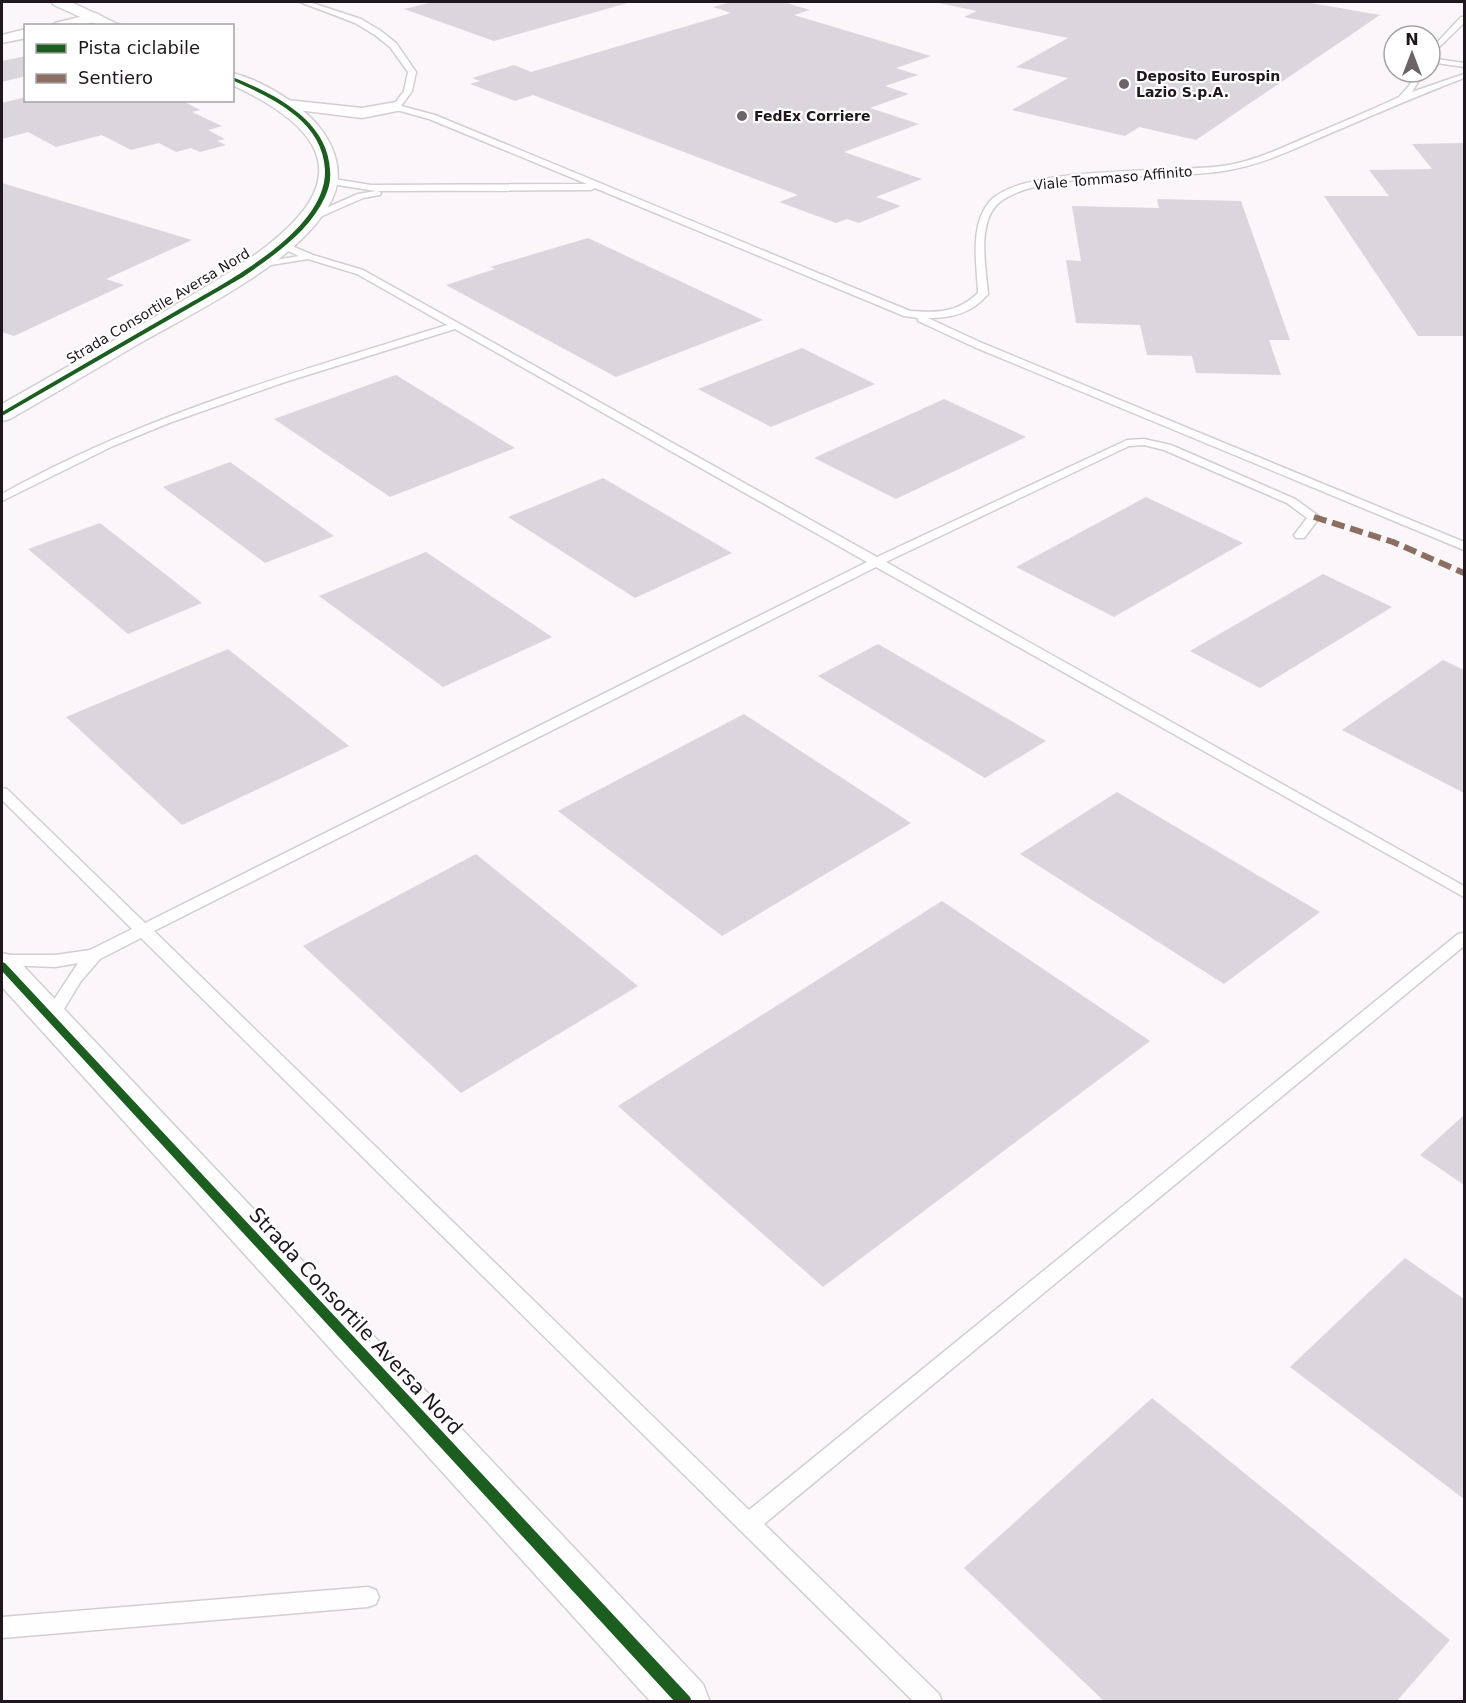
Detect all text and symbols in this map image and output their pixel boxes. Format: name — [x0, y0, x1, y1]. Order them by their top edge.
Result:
legend — [24, 24, 234, 102]
north arrow — [1382, 24, 1442, 84]
text: N — [1405, 30, 1419, 49]
text: Pista ciclabile — [78, 37, 200, 58]
text: Sentiero — [78, 67, 153, 88]
place label: Deposito Eurospin Lazio S.p.A. — [1136, 68, 1280, 100]
marker: Deposito Eurospin Lazio S.p.A. — [1117, 77, 1131, 91]
place label: FedEx Corriere — [754, 108, 870, 124]
marker: FedEx Corriere — [735, 109, 749, 123]
street label: Viale Tommaso Affinito — [1033, 163, 1193, 193]
street label: Strada Consortile Aversa Nord — [63, 245, 253, 367]
street label: Strada Consortile Aversa Nord — [244, 1203, 468, 1439]

